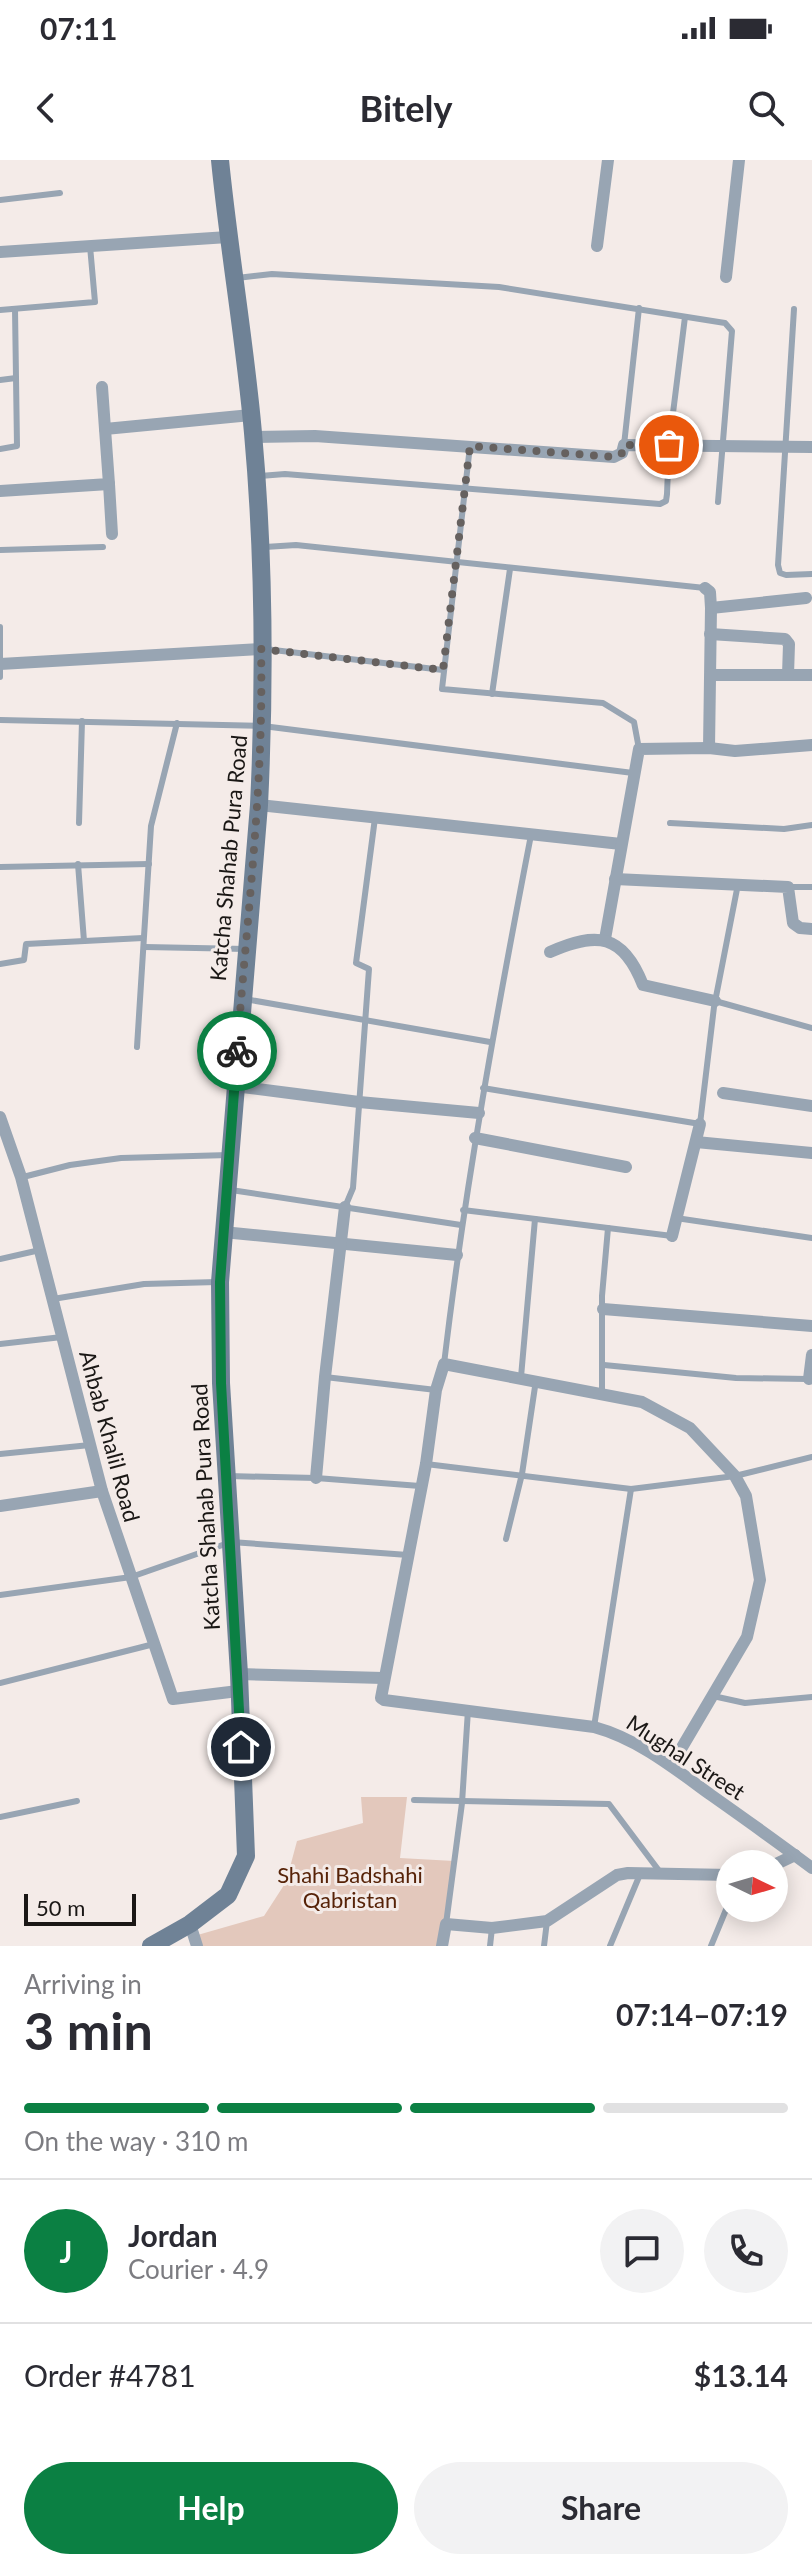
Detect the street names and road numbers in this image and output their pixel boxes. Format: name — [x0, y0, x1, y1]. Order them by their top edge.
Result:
street label: Katcha Shahab Pura Road — [204, 734, 252, 982]
street label: Ahbab Khalil Road — [74, 1347, 146, 1525]
street label: Katcha Shahab Pura Road — [185, 1383, 225, 1631]
street label: Mughal Street — [622, 1709, 750, 1805]

